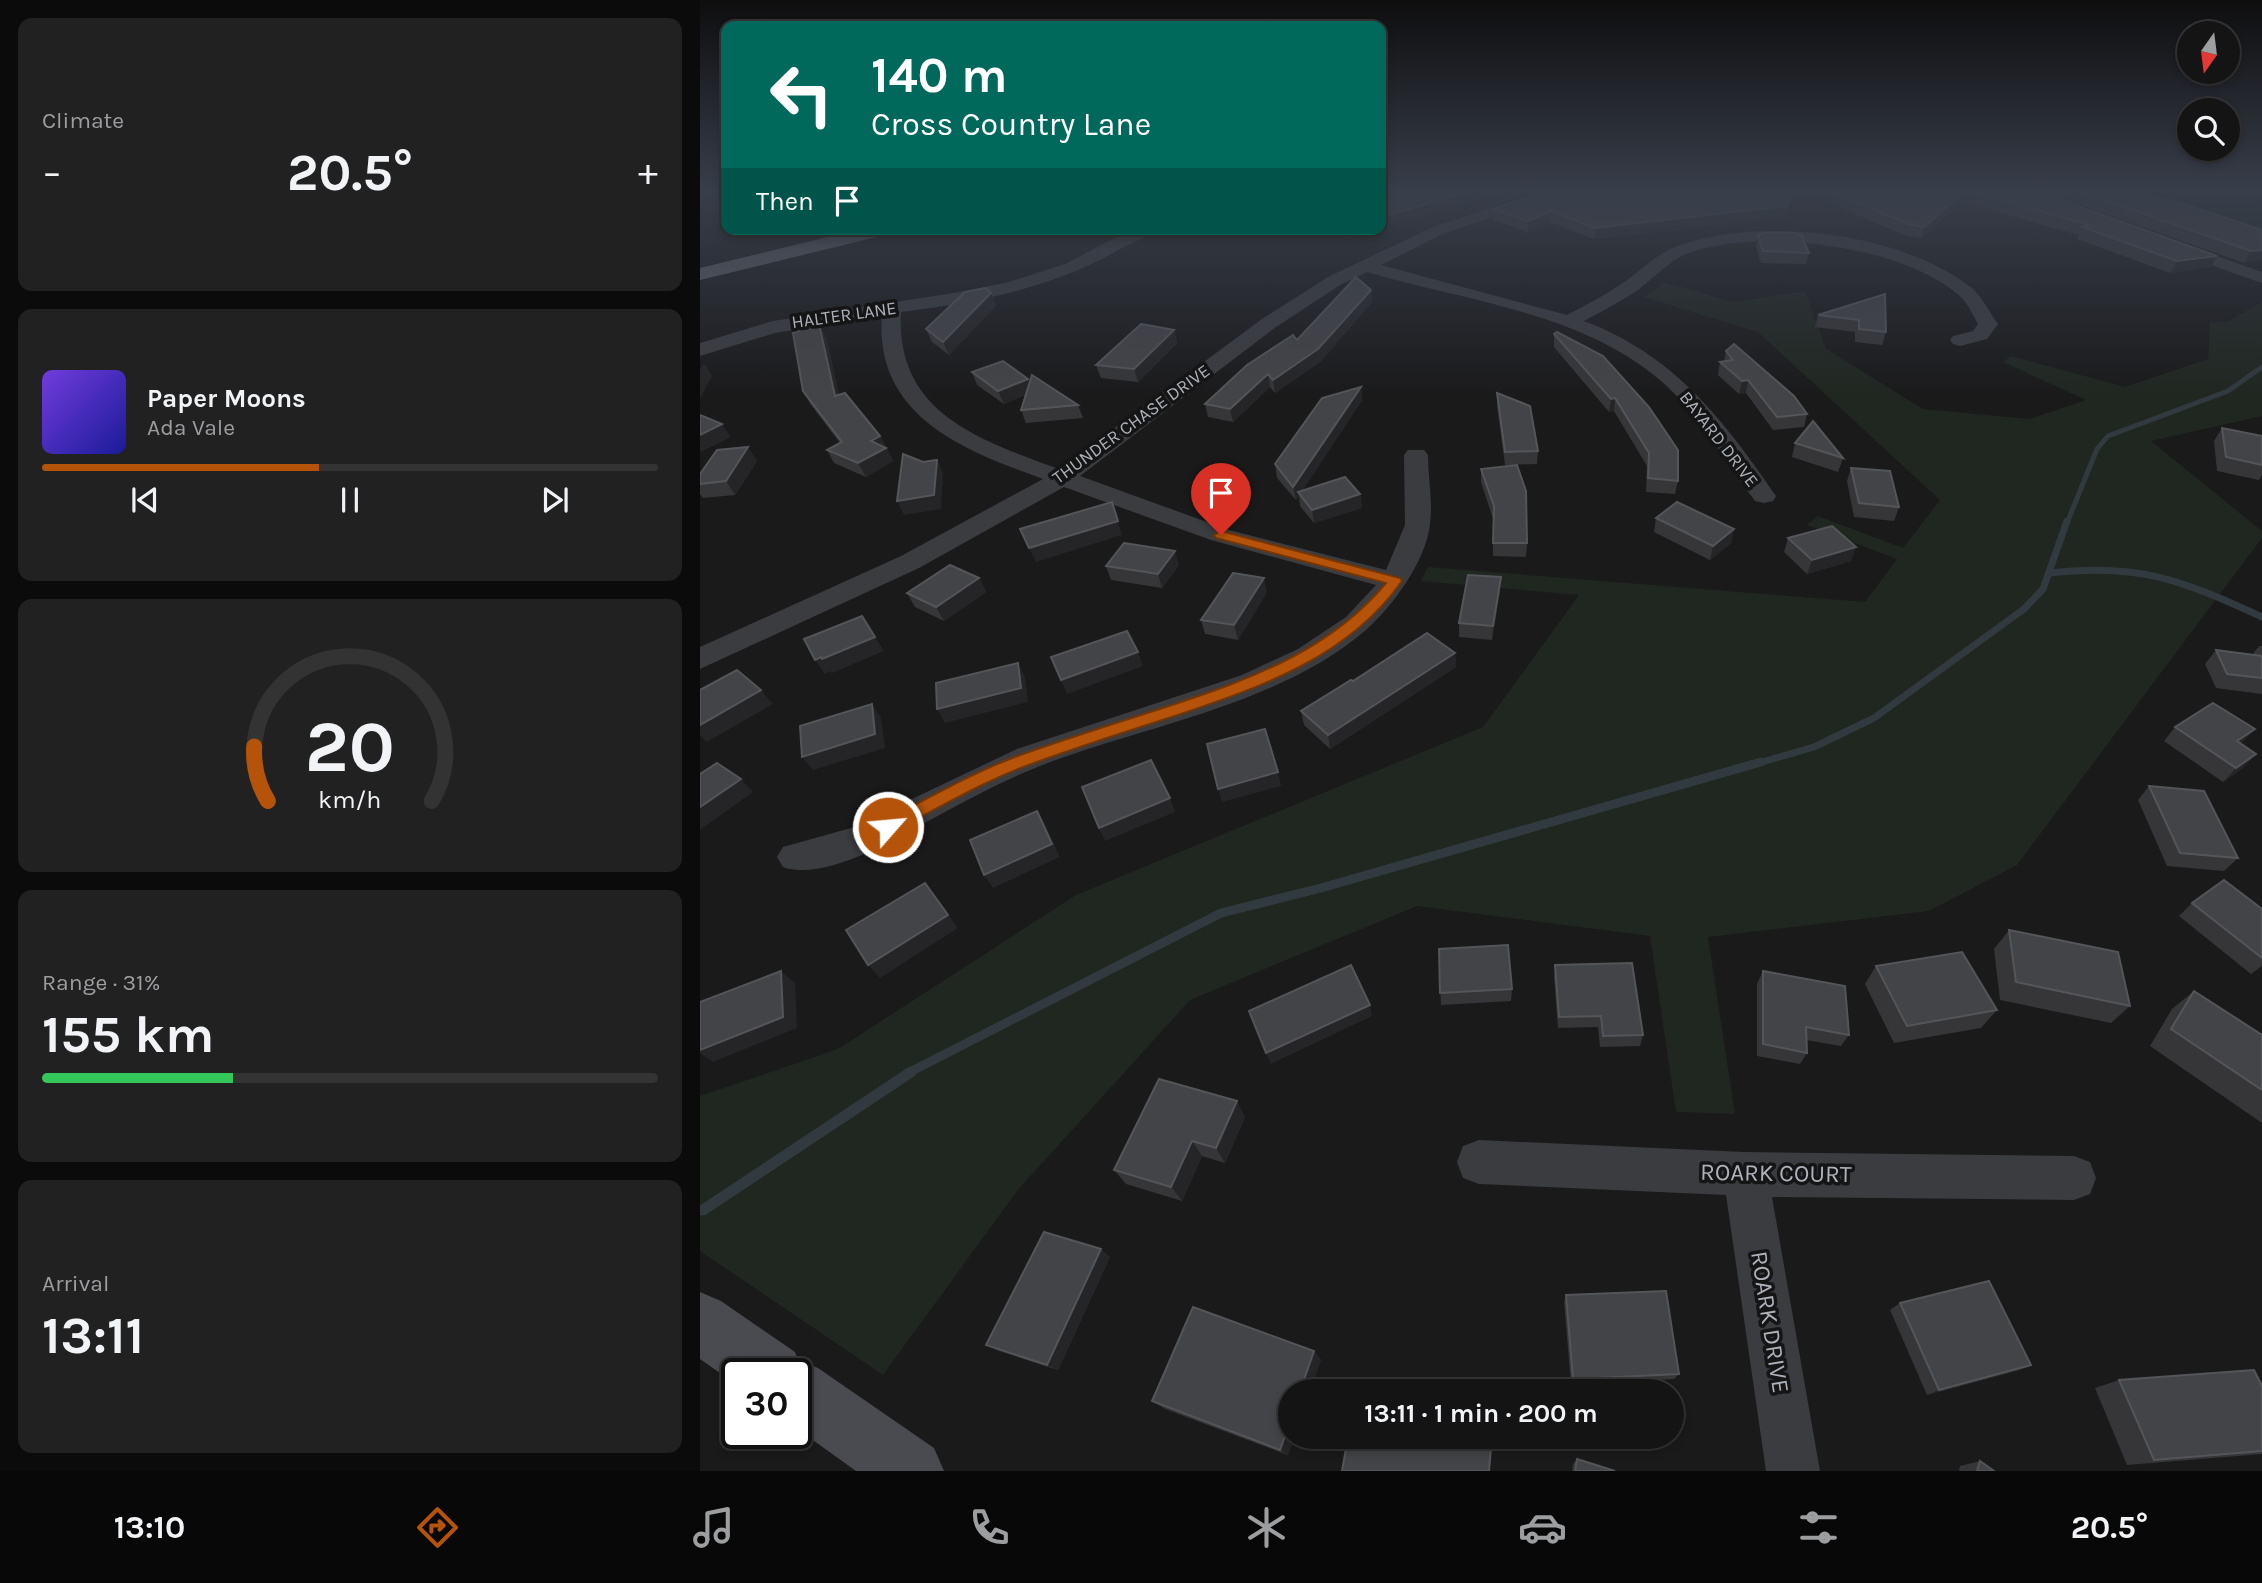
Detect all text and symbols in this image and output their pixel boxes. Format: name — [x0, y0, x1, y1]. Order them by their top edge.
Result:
north arrow — [2177, 21, 2240, 84]
map controls — [2177, 21, 2240, 161]
text: 140 m — [871, 47, 1008, 104]
icon: left — [756, 49, 847, 140]
button: search — [2177, 98, 2240, 161]
text: Cross Country Lane — [871, 106, 1151, 143]
text: Climate — [42, 107, 124, 134]
text: 20.5° — [287, 142, 413, 203]
text: − — [42, 150, 62, 195]
text: + — [638, 150, 658, 195]
icon: arrive — [828, 182, 866, 220]
text: Then — [756, 186, 814, 217]
street label: HALTER LANE — [790, 297, 898, 333]
street label: THUNDER CHASE DRIVE — [1048, 359, 1214, 489]
text: Paper Moons — [147, 383, 306, 414]
street label: BAYARD DRIVE — [1675, 387, 1763, 491]
text: Ada Vale — [147, 414, 235, 441]
pin — [1191, 463, 1251, 535]
icon: arrive — [1202, 474, 1240, 512]
icon: previous — [126, 481, 164, 519]
icon: pause — [331, 481, 369, 519]
icon: next — [536, 481, 574, 519]
text: 20 — [305, 705, 395, 790]
text: km/h — [318, 785, 382, 814]
position arrow — [851, 790, 925, 864]
text: Range · 31% — [42, 969, 160, 996]
text: 155 km — [42, 1004, 214, 1065]
street label: ROARK COURT — [1700, 1158, 1852, 1188]
street label: ROARK DRIVE — [1745, 1249, 1795, 1395]
text: Arrival — [42, 1270, 109, 1297]
text: 13:11 — [42, 1305, 144, 1366]
speed limit sign: 30 — [721, 1358, 812, 1449]
text: 13:11 · 1 min · 200 m — [1364, 1398, 1598, 1429]
icon: directions — [413, 1503, 462, 1552]
icon: music — [689, 1503, 738, 1552]
icon: phone — [965, 1503, 1014, 1552]
icon: climate — [1242, 1503, 1291, 1552]
icon: car — [1518, 1503, 1567, 1552]
icon: filters — [1794, 1503, 1843, 1552]
text: 13:10 — [114, 1509, 185, 1546]
text: 20.5° — [2071, 1509, 2148, 1546]

